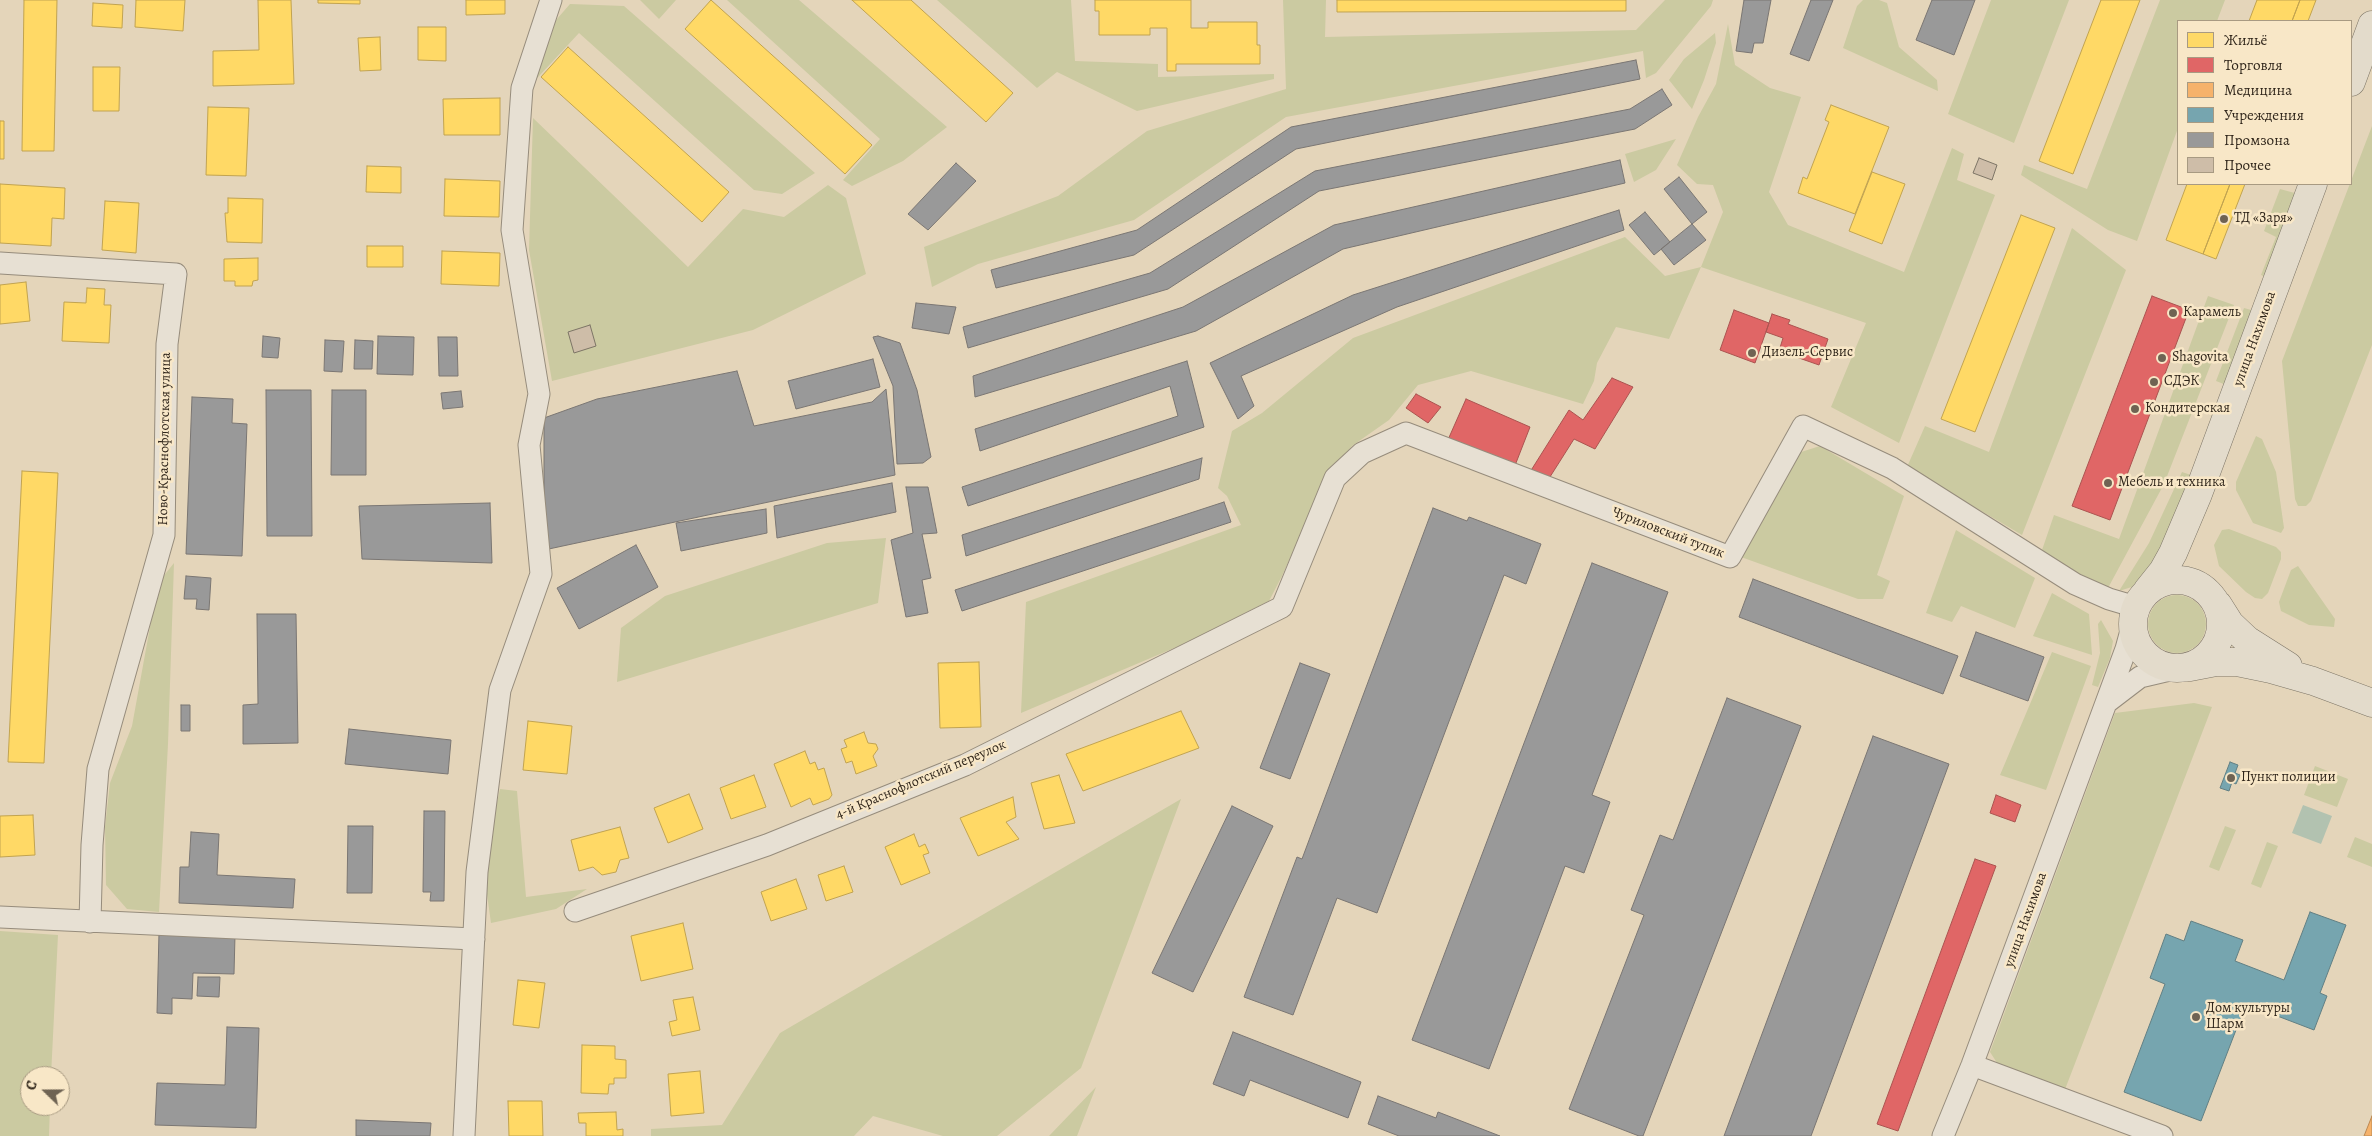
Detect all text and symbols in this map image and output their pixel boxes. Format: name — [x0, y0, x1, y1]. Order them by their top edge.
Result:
legend — [2177, 20, 2352, 185]
text: Жильё — [2224, 30, 2267, 50]
text: Торговля — [2224, 55, 2282, 75]
text: Медицина — [2224, 80, 2292, 100]
text: Учреждения — [2224, 105, 2304, 125]
text: Промзона — [2224, 130, 2290, 150]
text: Прочее — [2224, 155, 2271, 175]
place label: ТД «Заря» — [2234, 211, 2293, 227]
marker: ТД «Заря» — [2218, 213, 2230, 225]
street label: улица Нахимова — [2230, 289, 2280, 389]
place label: Карамель — [2183, 305, 2241, 321]
marker: Карамель — [2167, 307, 2179, 319]
place label: Дизель-Сервис — [1762, 345, 1853, 361]
marker: Дизель-Сервис — [1746, 347, 1758, 359]
place label: Shagovita — [2172, 350, 2228, 366]
street label: Ново-Краснофлотская улица — [155, 352, 175, 526]
marker: Shagovita — [2156, 352, 2168, 364]
place label: СДЭК — [2164, 374, 2199, 390]
marker: СДЭК — [2148, 376, 2160, 388]
place label: Кондитерская — [2145, 401, 2230, 417]
marker: Кондитерская — [2129, 403, 2141, 415]
place label: Мебель и техника — [2118, 475, 2226, 491]
marker: Мебель и техника — [2102, 477, 2114, 489]
street label: Чуриловский тупик — [1609, 504, 1727, 562]
street label: 4-й Краснофлотский переулок — [833, 736, 1009, 824]
place label: Пункт полиции — [2241, 770, 2336, 786]
marker: Пункт полиции — [2225, 772, 2237, 784]
street label: улица Нахимова — [2001, 870, 2051, 970]
place label: Дом культуры Шарм — [2206, 1001, 2290, 1034]
marker: Дом культуры Шарм — [2190, 1011, 2202, 1023]
north arrow — [20, 1066, 70, 1116]
text: С — [21, 1078, 42, 1093]

